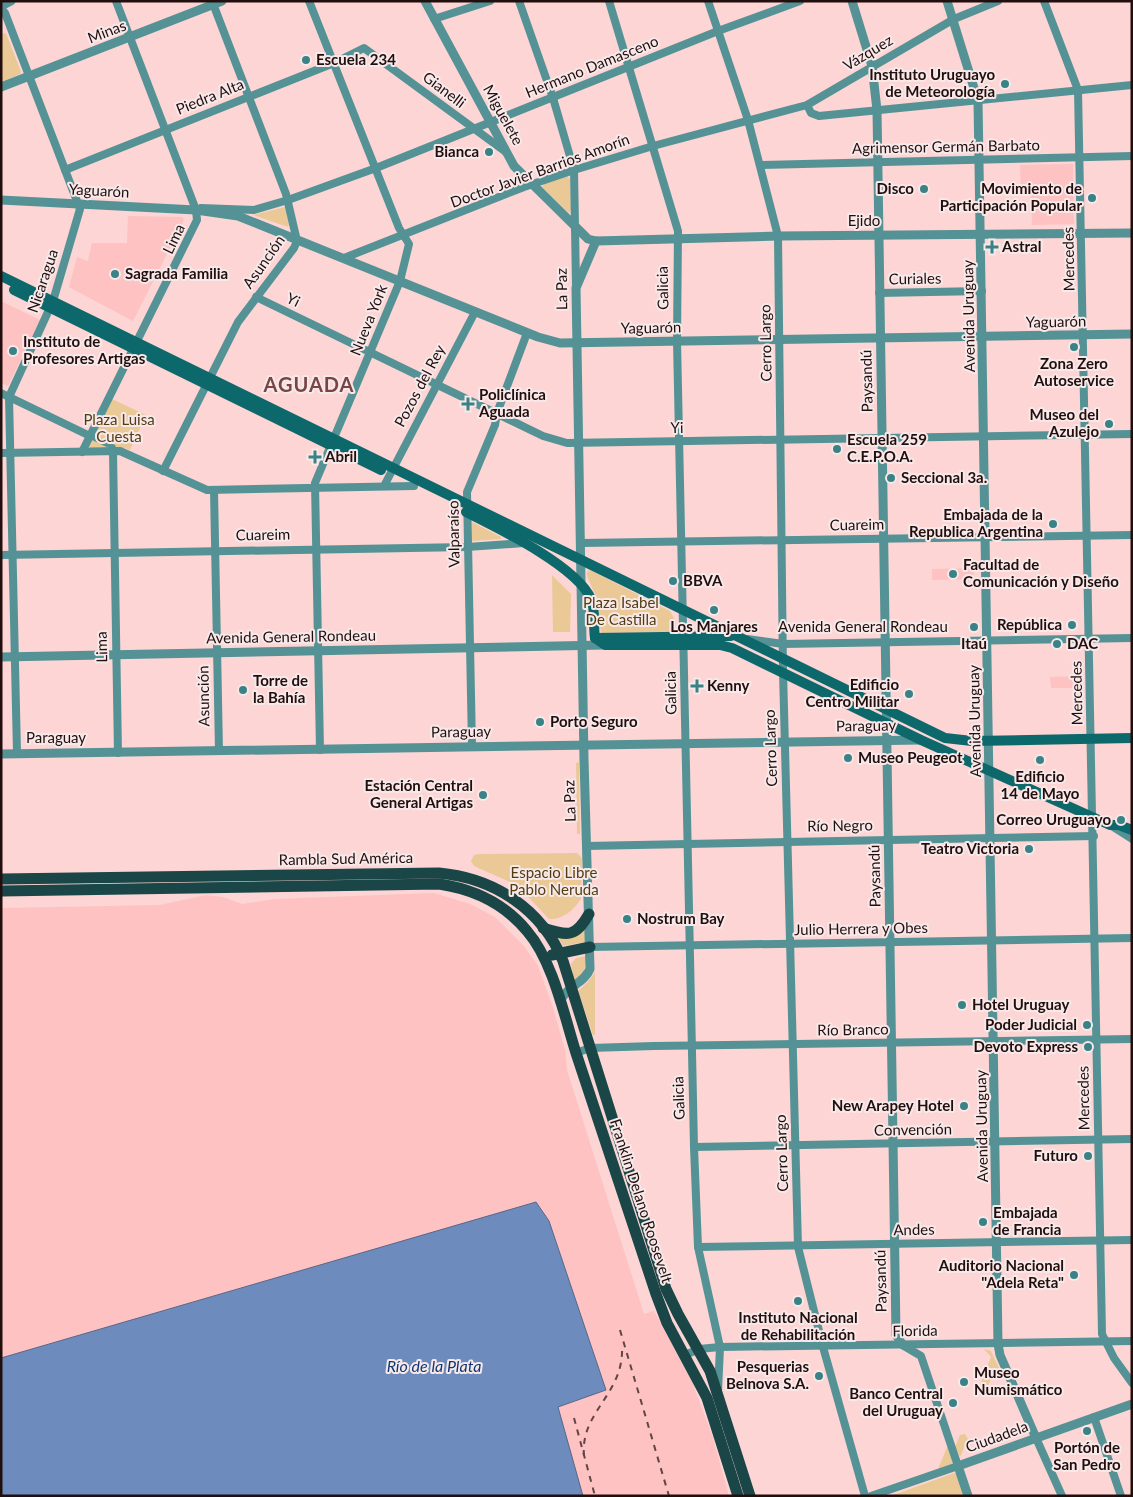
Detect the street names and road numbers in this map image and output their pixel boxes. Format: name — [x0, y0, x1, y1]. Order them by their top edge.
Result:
street label: Minas — [85, 16, 128, 47]
street label: Vázquez — [839, 30, 896, 74]
street label: Hermano Damasceno — [522, 31, 661, 101]
street label: Gianelli — [420, 67, 470, 111]
street label: Piedra Alta — [173, 74, 246, 118]
street label: Miguelete — [480, 81, 528, 148]
street label: Doctor Javier Barrios Amorín — [448, 129, 632, 211]
street label: Agrimensor Germán Barbato — [852, 135, 1040, 157]
street label: Yaguarón — [68, 179, 130, 201]
street label: Ejido — [848, 211, 880, 229]
street label: Lima — [158, 221, 188, 256]
street label: Mercedes — [1058, 227, 1078, 291]
street label: Asunción — [238, 231, 288, 292]
street label: Nicaragua — [23, 247, 61, 315]
street label: Avenida Uruguay — [958, 259, 978, 372]
street label: Galicia — [653, 266, 671, 310]
street label: La Paz — [552, 268, 570, 310]
street label: Curiales — [888, 269, 942, 287]
street label: Nueva York — [346, 281, 391, 358]
street label: Yi — [284, 288, 303, 310]
street label: Cerro Largo — [755, 304, 775, 382]
street label: Yaguarón — [1025, 311, 1087, 331]
street label: Yaguarón — [620, 317, 682, 337]
street label: Pozos del Rey — [390, 341, 448, 430]
street label: Paysandú — [856, 349, 876, 413]
street label: Yi — [670, 418, 684, 436]
street label: Valparaíso — [443, 500, 463, 568]
street label: Cuareim — [829, 515, 885, 533]
street label: Cuareim — [235, 525, 291, 543]
street label: Avenida General Rondeau — [778, 617, 948, 635]
street label: Avenida General Rondeau — [206, 626, 376, 646]
street label: Lima — [92, 631, 110, 663]
street label: Mercedes — [1066, 661, 1086, 725]
street label: Avenida Uruguay — [964, 664, 984, 777]
street label: Asunción — [193, 665, 213, 727]
street label: Galicia — [661, 671, 679, 715]
street label: Cerro Largo — [760, 709, 780, 787]
street label: Paraguay — [836, 715, 896, 735]
street label: Paraguay — [431, 721, 491, 741]
street label: Paraguay — [26, 728, 86, 746]
street label: La Paz — [559, 780, 579, 822]
street label: Río Negro — [807, 815, 873, 835]
street label: Paysandú — [864, 844, 884, 908]
street label: Rambla Sud América — [279, 848, 413, 868]
street label: Julio Herrera y Obes — [794, 918, 928, 938]
street label: Río Branco — [817, 1019, 889, 1039]
street label: Mercedes — [1073, 1066, 1093, 1130]
street label: Avenida Uruguay — [971, 1069, 991, 1182]
street label: Galicia — [668, 1076, 688, 1120]
street label: Cerro Largo — [771, 1114, 791, 1192]
street label: Franklin Delano Roosevelt — [607, 1116, 677, 1286]
street label: Convención — [874, 1119, 952, 1139]
street label: Andes — [893, 1220, 935, 1238]
street label: Paysandú — [870, 1249, 890, 1313]
street label: Florida — [892, 1321, 938, 1339]
street label: Ciudadela — [963, 1416, 1030, 1456]

